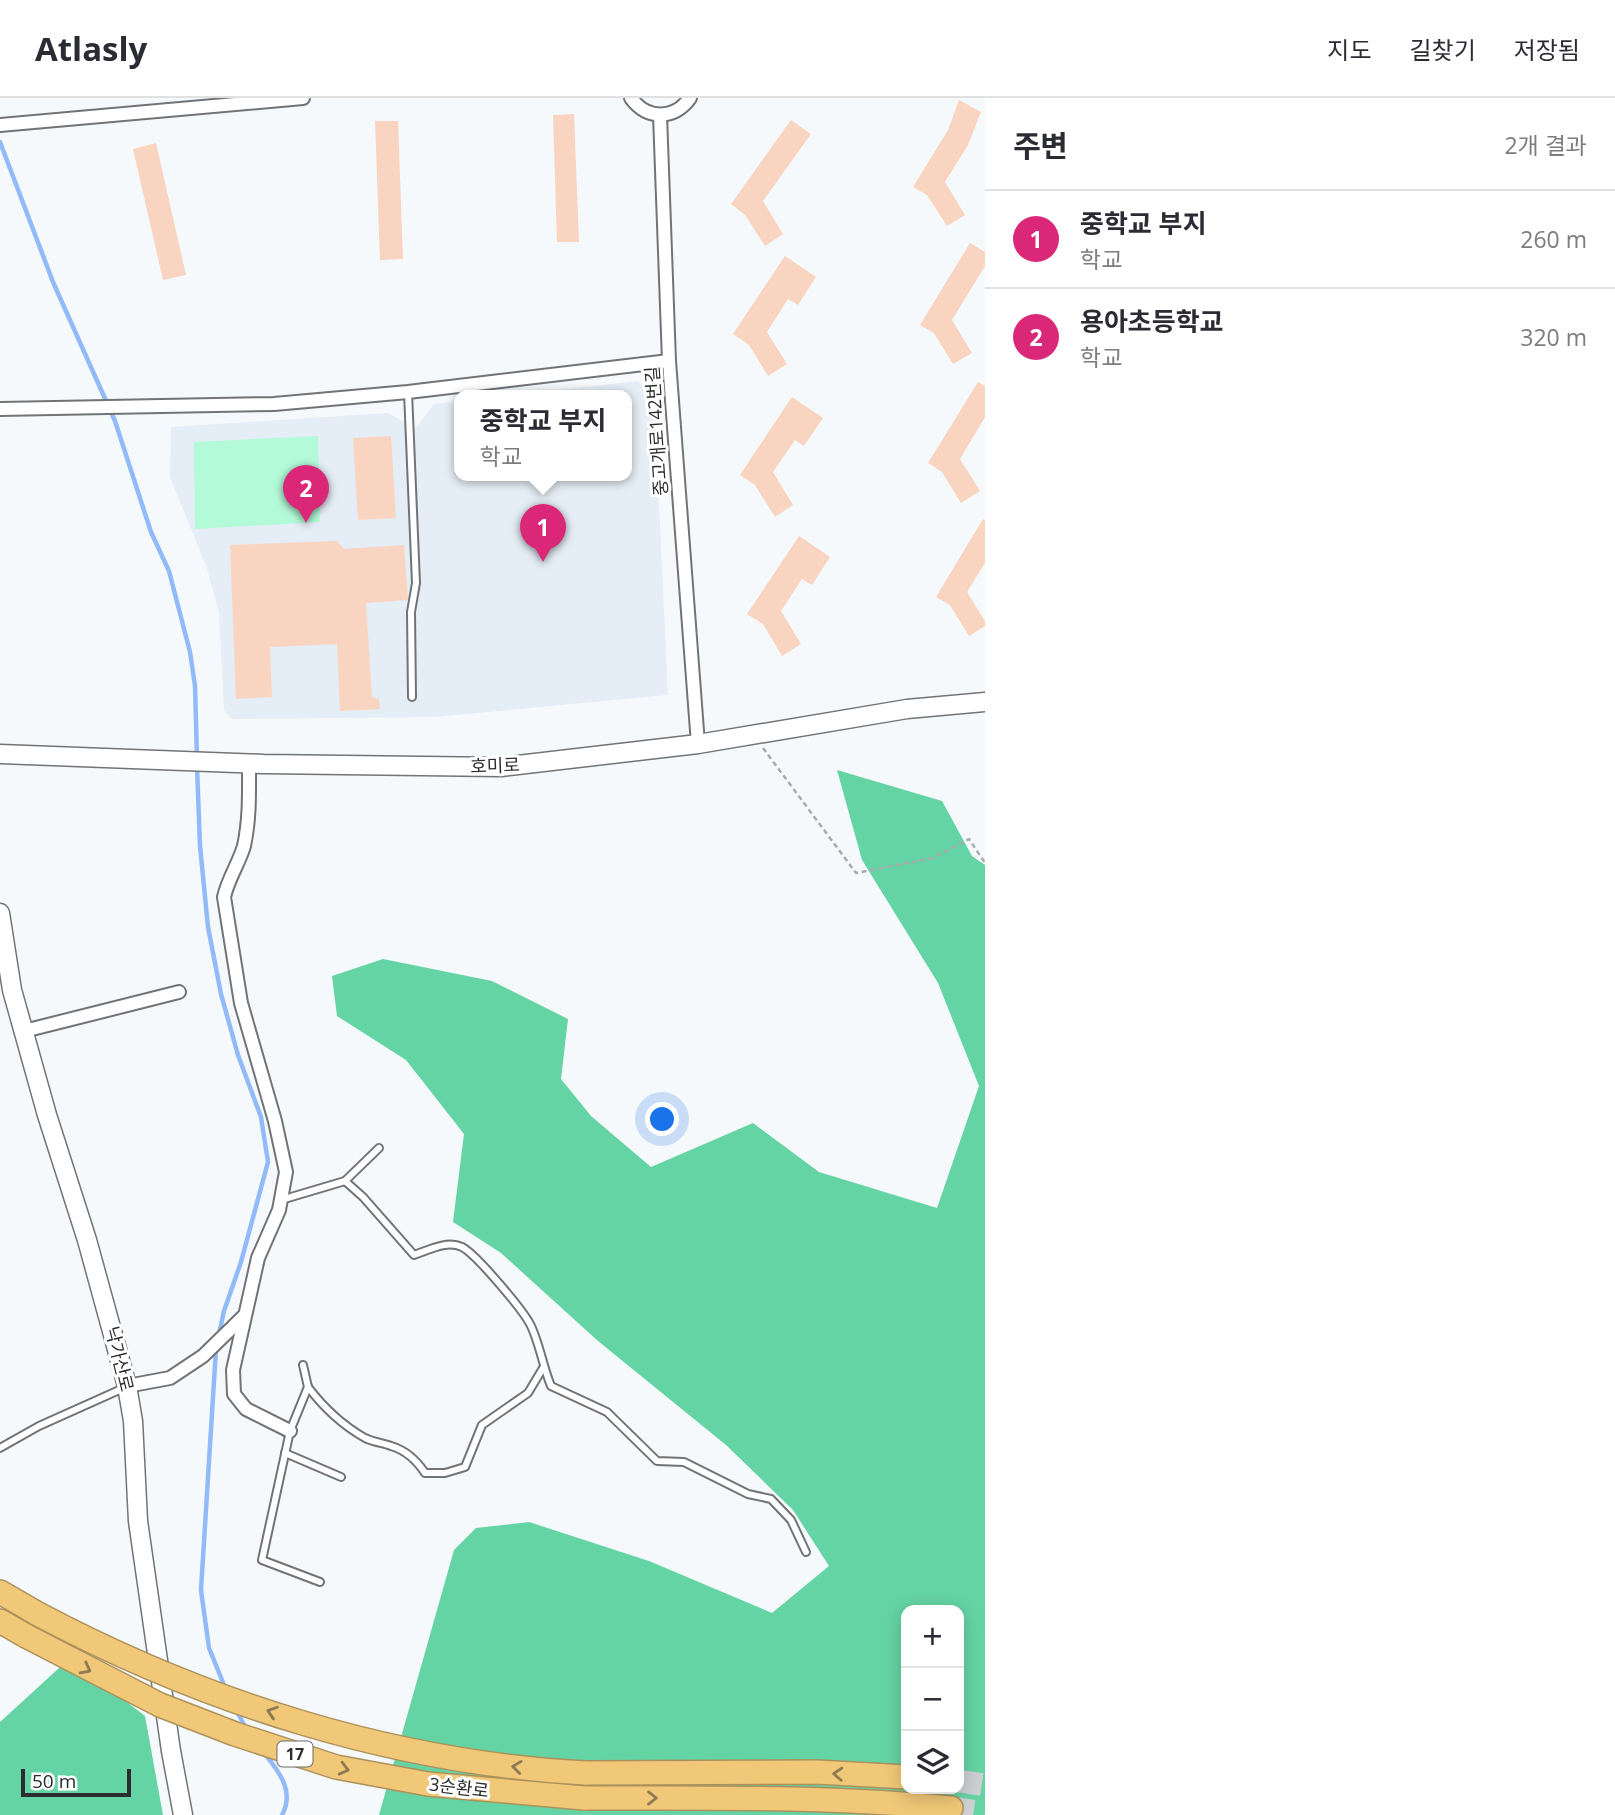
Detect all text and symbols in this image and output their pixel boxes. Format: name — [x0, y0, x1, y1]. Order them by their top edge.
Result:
text: Atlasly — [35, 26, 147, 71]
text: 지도 — [1327, 33, 1372, 66]
text: 길찾기 — [1410, 33, 1476, 66]
text: 저장됨 — [1514, 33, 1580, 66]
text: 주변 — [1013, 125, 1068, 166]
text: 2개 결과 — [1504, 129, 1587, 161]
text: 중학교 부지 — [1080, 205, 1206, 241]
text: 1 — [1029, 223, 1043, 255]
text: 260 m — [1520, 223, 1587, 255]
text: 학교 — [1080, 243, 1122, 275]
text: 용아초등학교 — [1080, 303, 1224, 339]
text: 2 — [1029, 321, 1043, 353]
text: 320 m — [1520, 321, 1587, 353]
text: 학교 — [1080, 341, 1122, 373]
street label: 중고개로142번길 — [639, 365, 673, 497]
popup — [454, 390, 632, 481]
text: 중학교 부지 — [480, 402, 606, 438]
text: 학교 — [480, 440, 522, 472]
pin: 2 — [283, 465, 329, 523]
pin: 1 — [520, 504, 566, 562]
street label: 호미로 — [470, 752, 520, 778]
your location — [645, 1102, 679, 1136]
street label: 낙가산로 — [100, 1324, 140, 1394]
map controls — [901, 1605, 964, 1794]
button: + — [901, 1605, 964, 1668]
one-way arrow — [79, 1661, 91, 1674]
button: − — [901, 1668, 964, 1731]
one-way arrow — [266, 1706, 279, 1720]
button: layers — [901, 1731, 964, 1794]
road number: 17 — [278, 1742, 312, 1766]
one-way arrow — [511, 1760, 523, 1775]
one-way arrow — [337, 1761, 349, 1775]
scale bar — [21, 1766, 131, 1798]
one-way arrow — [832, 1766, 843, 1781]
text: 50 m — [32, 1768, 76, 1794]
street label: 3순환로 — [428, 1771, 490, 1803]
one-way arrow — [648, 1790, 658, 1806]

